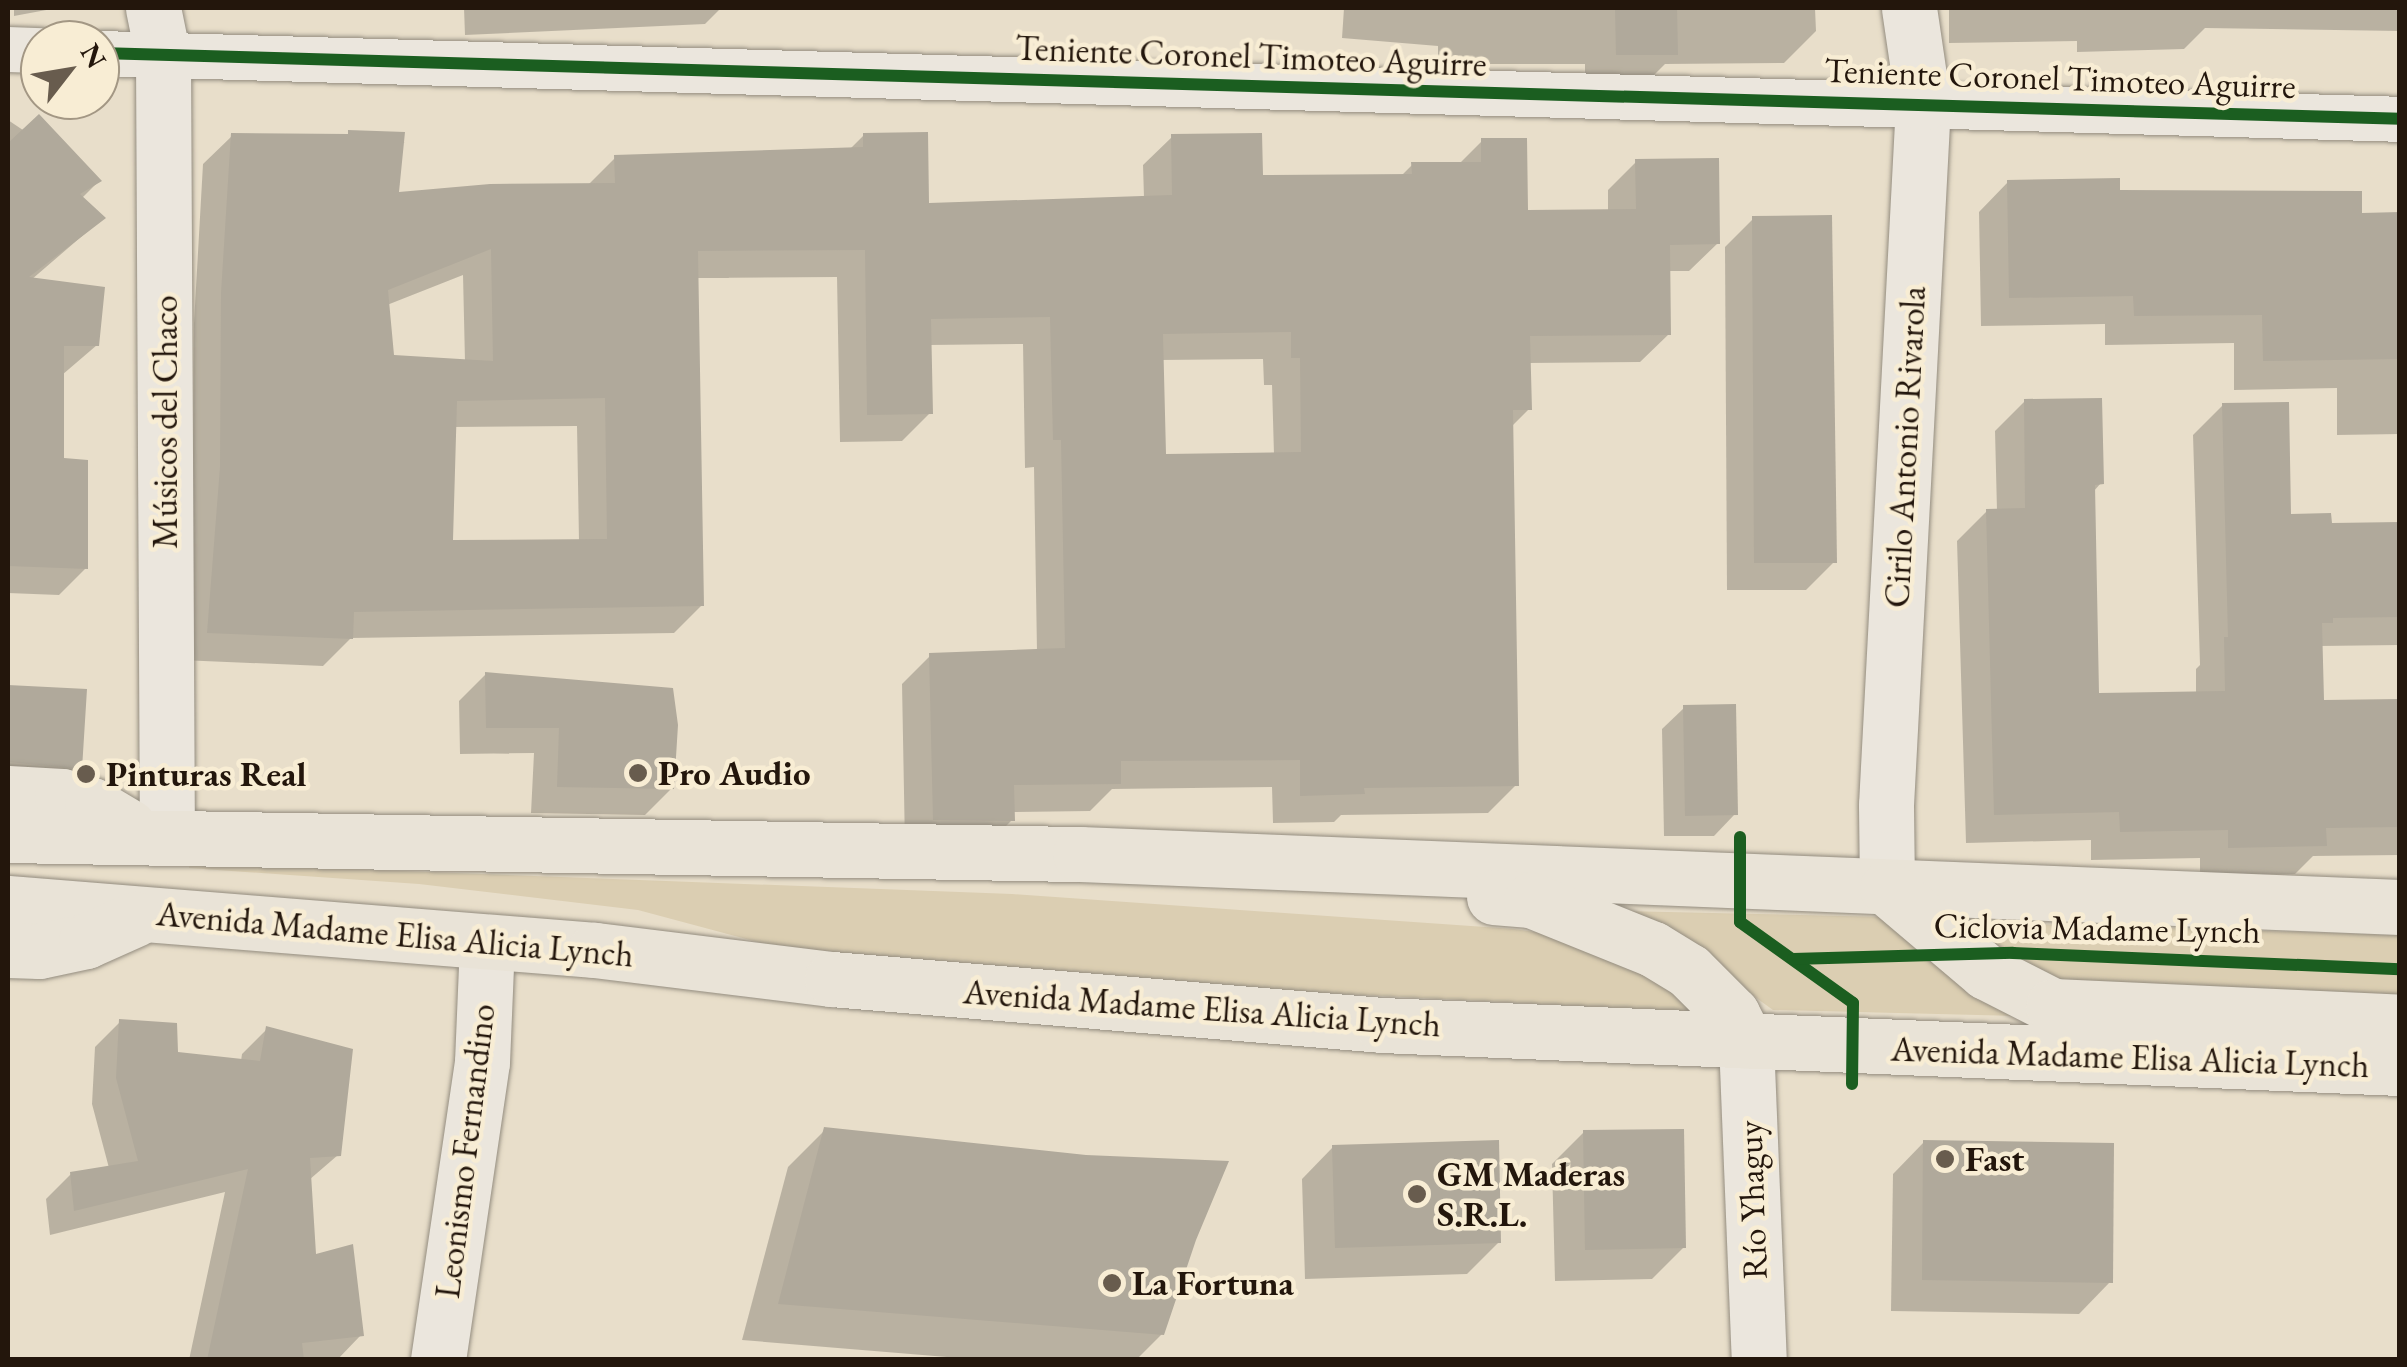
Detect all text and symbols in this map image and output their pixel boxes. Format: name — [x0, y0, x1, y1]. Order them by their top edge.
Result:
north arrow — [20, 20, 120, 120]
street label: Teniente Coronel Timoteo Aguirre — [1015, 27, 1487, 85]
text: N — [73, 37, 115, 75]
street label: Teniente Coronel Timoteo Aguirre — [1824, 49, 2296, 107]
street label: Cirilo Antonio Rivarola — [1876, 285, 1934, 609]
street label: Músicos del Chaco — [144, 295, 186, 549]
place label: Pro Audio — [658, 752, 811, 794]
place label: Pinturas Real — [106, 753, 306, 795]
marker: Pro Audio — [627, 762, 649, 784]
marker: Pinturas Real — [75, 763, 97, 785]
street label: Avenida Madame Elisa Alicia Lynch — [155, 892, 635, 976]
street label: Ciclovia Madame Lynch — [1933, 904, 2261, 952]
street label: Avenida Madame Elisa Alicia Lynch — [962, 970, 1442, 1046]
street label: Leonismo Fernandino — [426, 1001, 504, 1301]
street label: Avenida Madame Elisa Alicia Lynch — [1890, 1028, 2370, 1086]
street label: Río Yhaguy — [1728, 1120, 1776, 1280]
place label: Fast — [1965, 1138, 2024, 1180]
marker: Fast — [1934, 1148, 1956, 1170]
place label: GM Maderas S.R.L. — [1437, 1153, 1625, 1235]
marker: GM Maderas S.R.L. — [1406, 1183, 1428, 1205]
place label: La Fortuna — [1132, 1262, 1294, 1304]
marker: La Fortuna — [1101, 1272, 1123, 1294]

